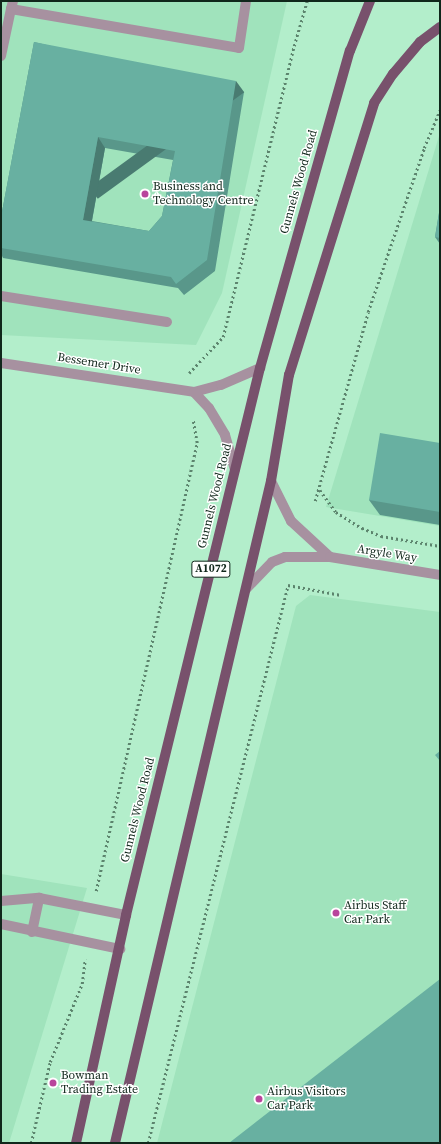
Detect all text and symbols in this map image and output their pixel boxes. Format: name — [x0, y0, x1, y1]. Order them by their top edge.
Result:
street label: Gunnels Wood Road — [277, 128, 321, 236]
place label: Business and Technology Centre — [153, 180, 254, 208]
marker: Business and Technology Centre — [140, 189, 150, 199]
street label: Bessemer Drive — [56, 350, 142, 378]
street label: Gunnels Wood Road — [195, 442, 235, 550]
street label: Argyle Way — [356, 542, 418, 566]
road number: A1072 — [191, 560, 231, 578]
street label: Gunnels Wood Road — [118, 756, 158, 864]
place label: Airbus Staff Car Park — [344, 899, 406, 927]
marker: Airbus Staff Car Park — [331, 908, 341, 918]
place label: Bowman Trading Estate — [61, 1069, 138, 1097]
marker: Bowman Trading Estate — [48, 1078, 58, 1088]
place label: Airbus Visitors Car Park — [267, 1085, 346, 1113]
marker: Airbus Visitors Car Park — [254, 1094, 264, 1104]

